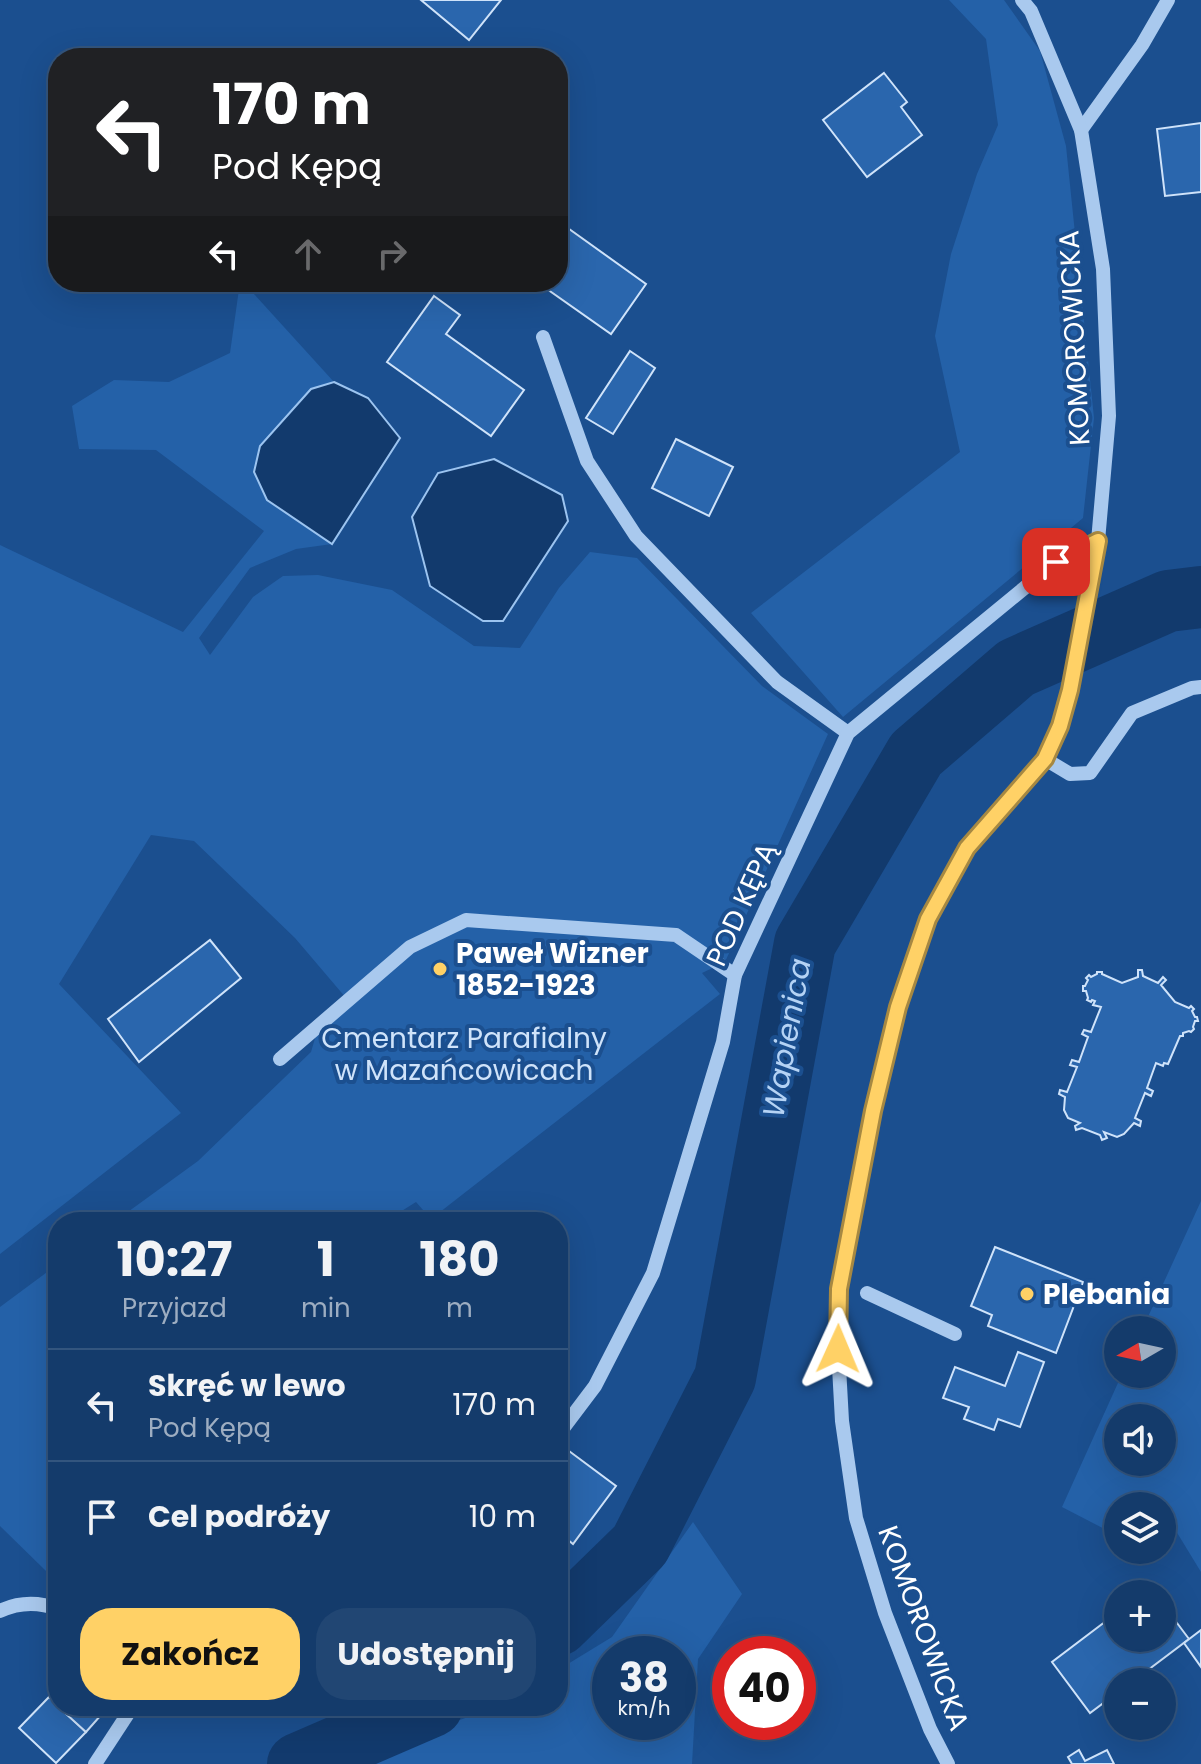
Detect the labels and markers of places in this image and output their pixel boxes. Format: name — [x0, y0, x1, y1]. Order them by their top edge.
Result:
pin — [1022, 528, 1090, 596]
place label: Paweł Wizner 1852-1923 — [456, 934, 649, 1005]
marker: Paweł Wizner 1852-1923 — [431, 960, 449, 978]
place label: Plebania — [1043, 1275, 1170, 1314]
marker: Plebania — [1018, 1285, 1036, 1303]

